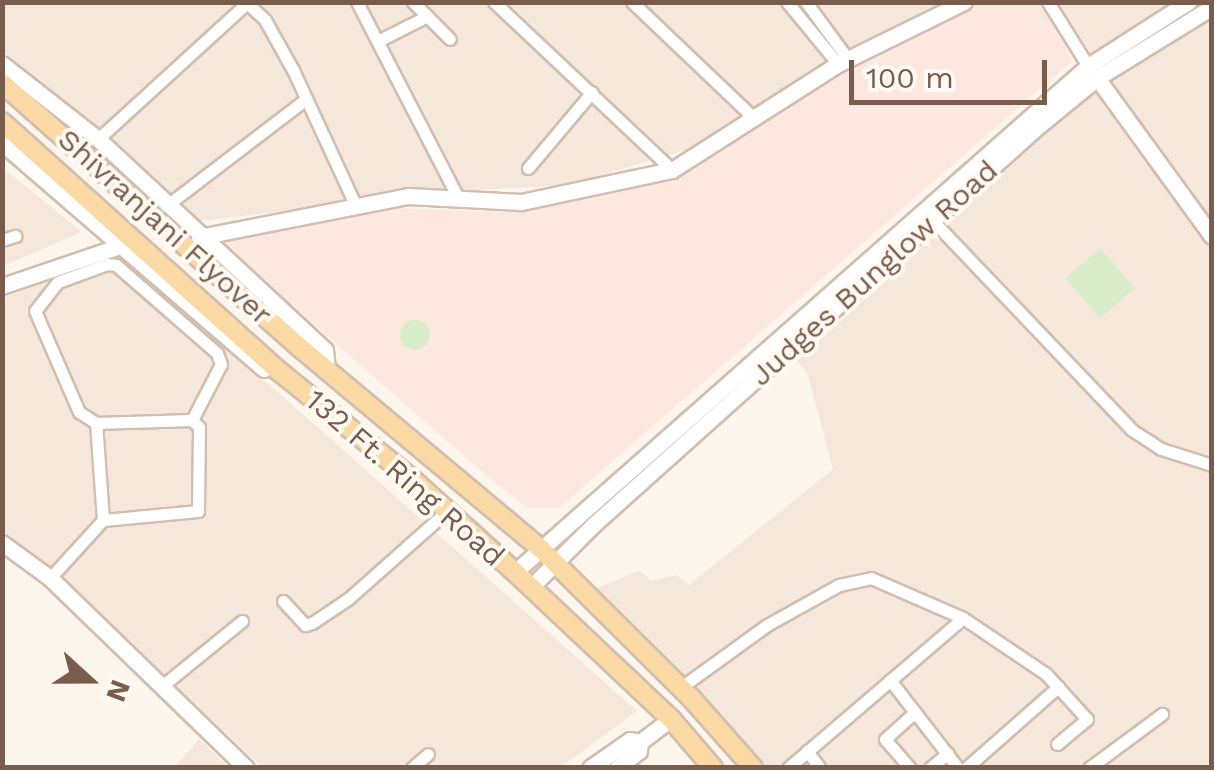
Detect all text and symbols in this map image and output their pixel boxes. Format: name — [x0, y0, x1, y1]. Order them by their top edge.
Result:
scale bar — [854, 40, 1052, 102]
text: 100 m — [866, 60, 954, 95]
street label: Shivranjani Flyover — [50, 121, 280, 333]
street label: Judges Bunglow Road — [743, 152, 1005, 394]
street label: 132 Ft. Ring Road — [298, 382, 512, 574]
north arrow — [40, 630, 140, 730]
text: N — [99, 675, 138, 707]

